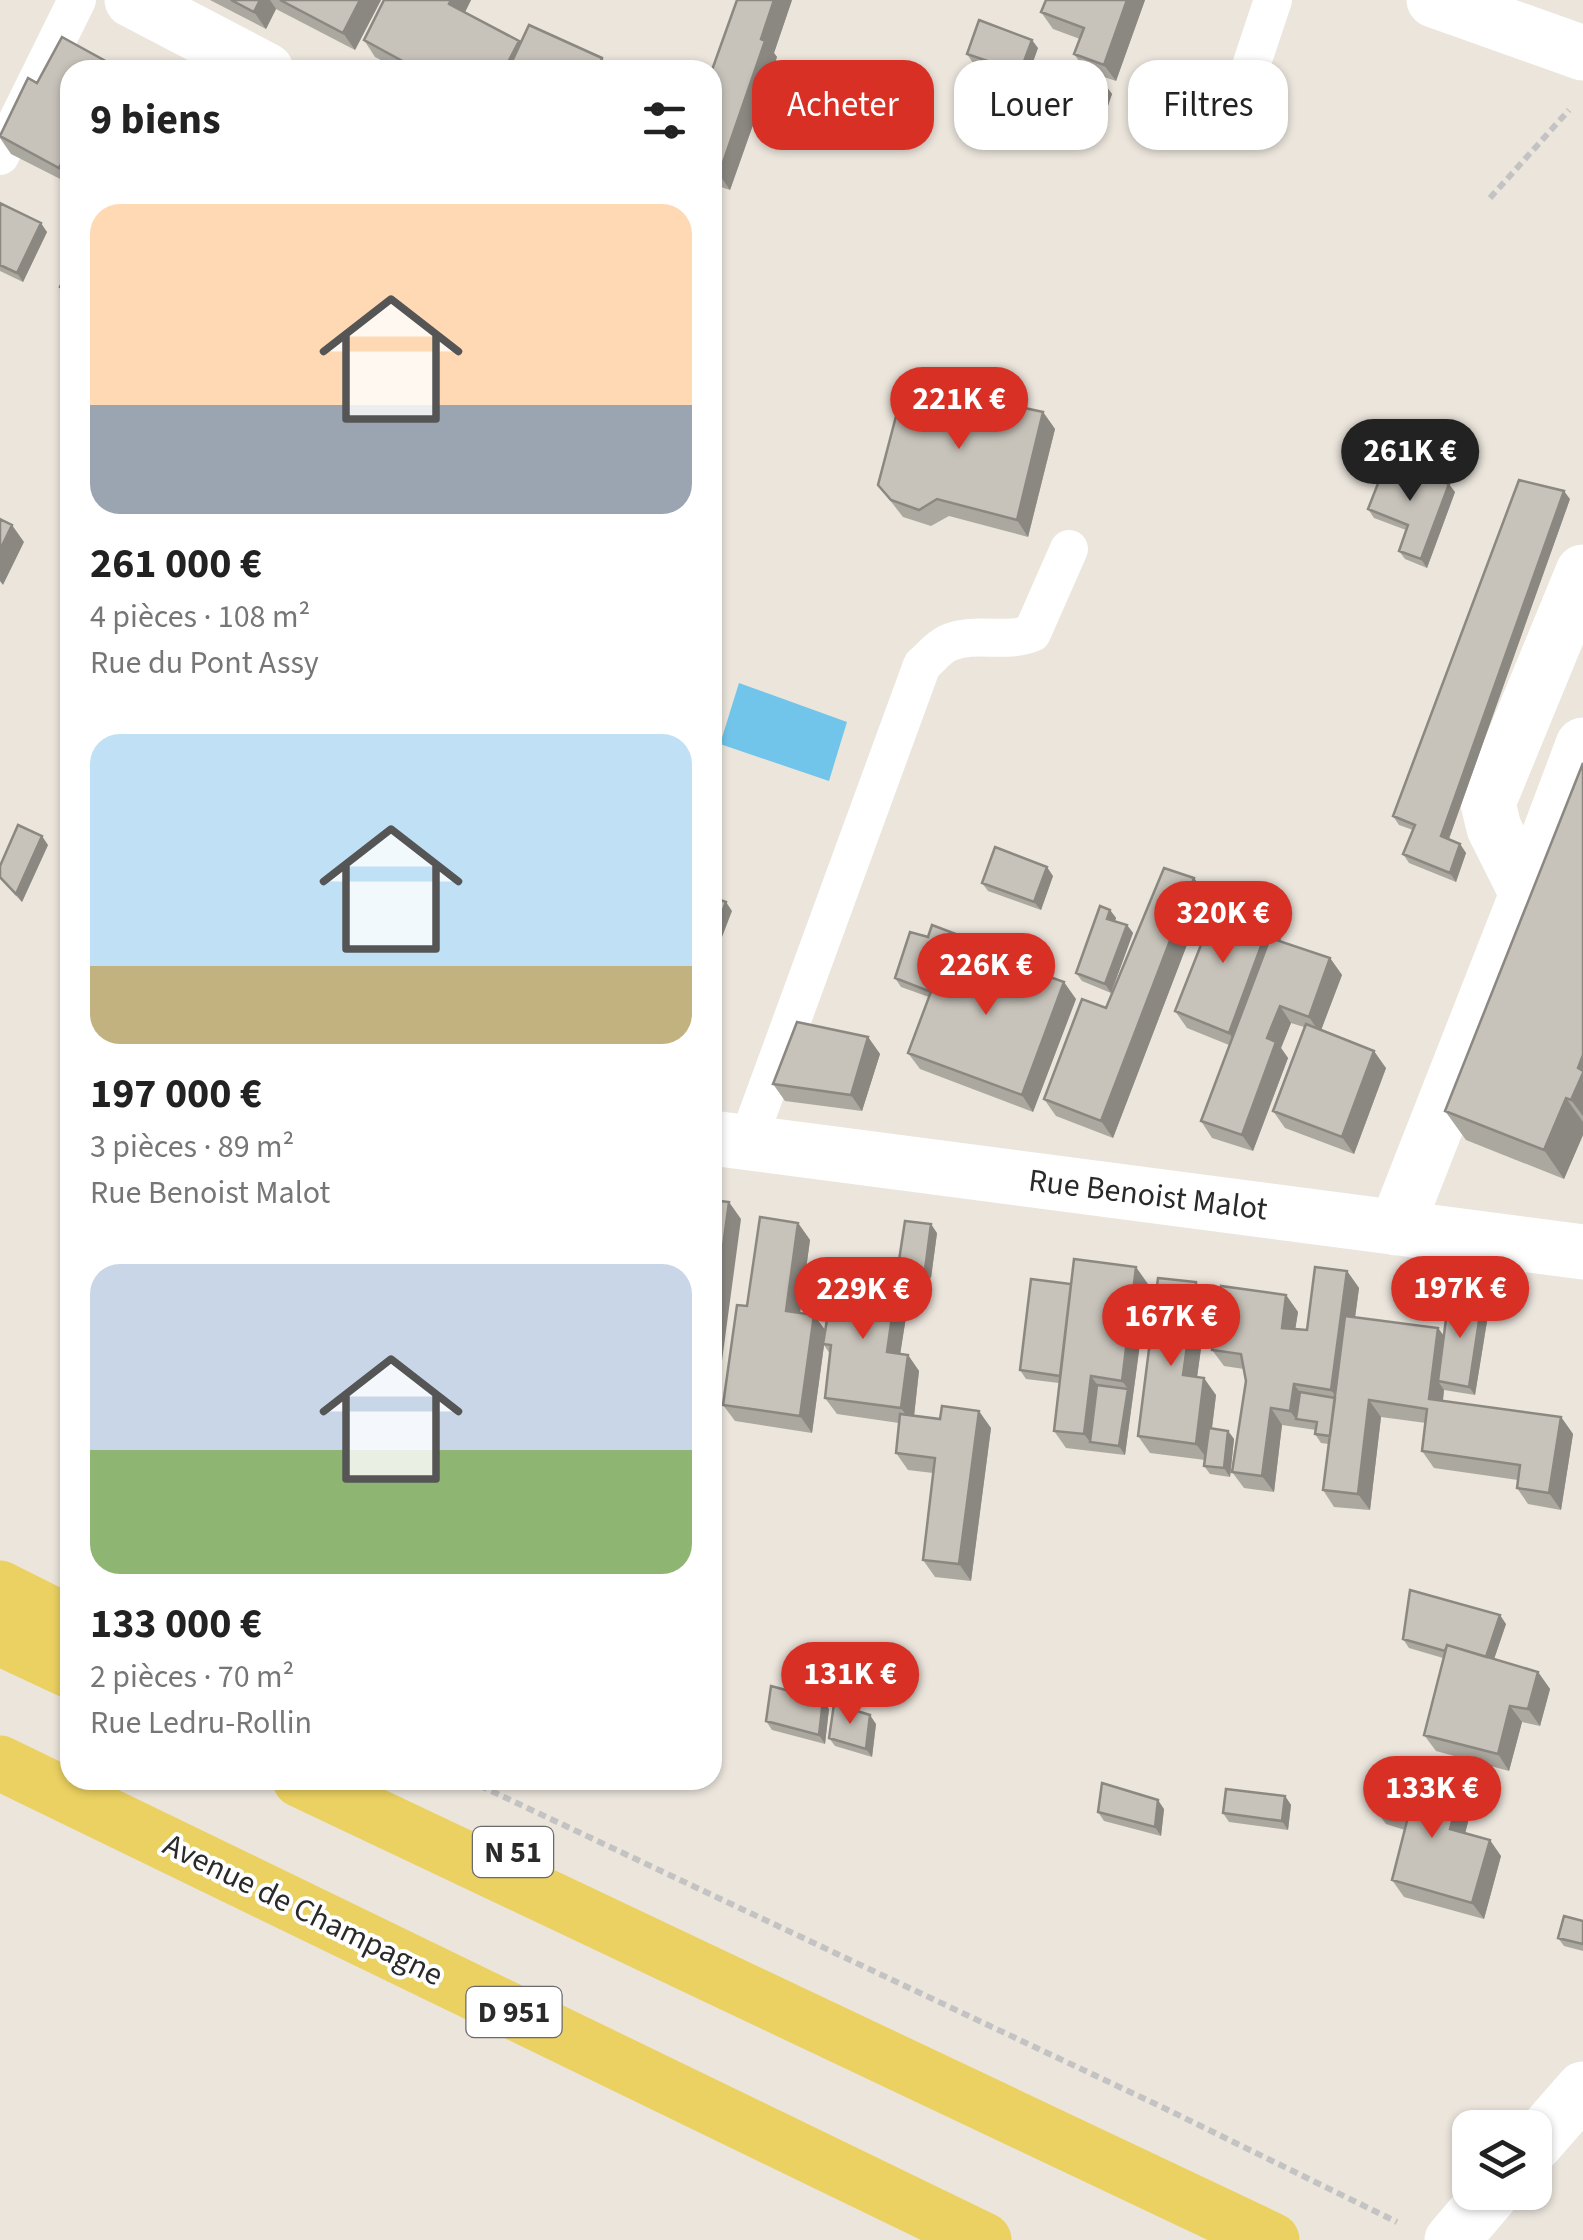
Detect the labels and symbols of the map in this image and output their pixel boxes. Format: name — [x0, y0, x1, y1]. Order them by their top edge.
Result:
pin: 221K € — [878, 367, 1040, 452]
pin: 261K € — [1329, 419, 1491, 504]
pin: 320K € — [1142, 881, 1304, 966]
pin: 226K € — [905, 933, 1067, 1018]
street label: Rue Benoist Malot — [1026, 1158, 1270, 1233]
pin: 197K € — [1379, 1256, 1541, 1341]
pin: 229K € — [782, 1257, 944, 1342]
pin: 167K € — [1090, 1284, 1252, 1369]
pin: 131K € — [769, 1642, 931, 1727]
pin: 133K € — [1351, 1756, 1513, 1841]
street label: Avenue de Champagne — [155, 1822, 451, 1998]
road number: N 51 — [473, 1827, 553, 1877]
road number: D 951 — [466, 1987, 562, 2037]

